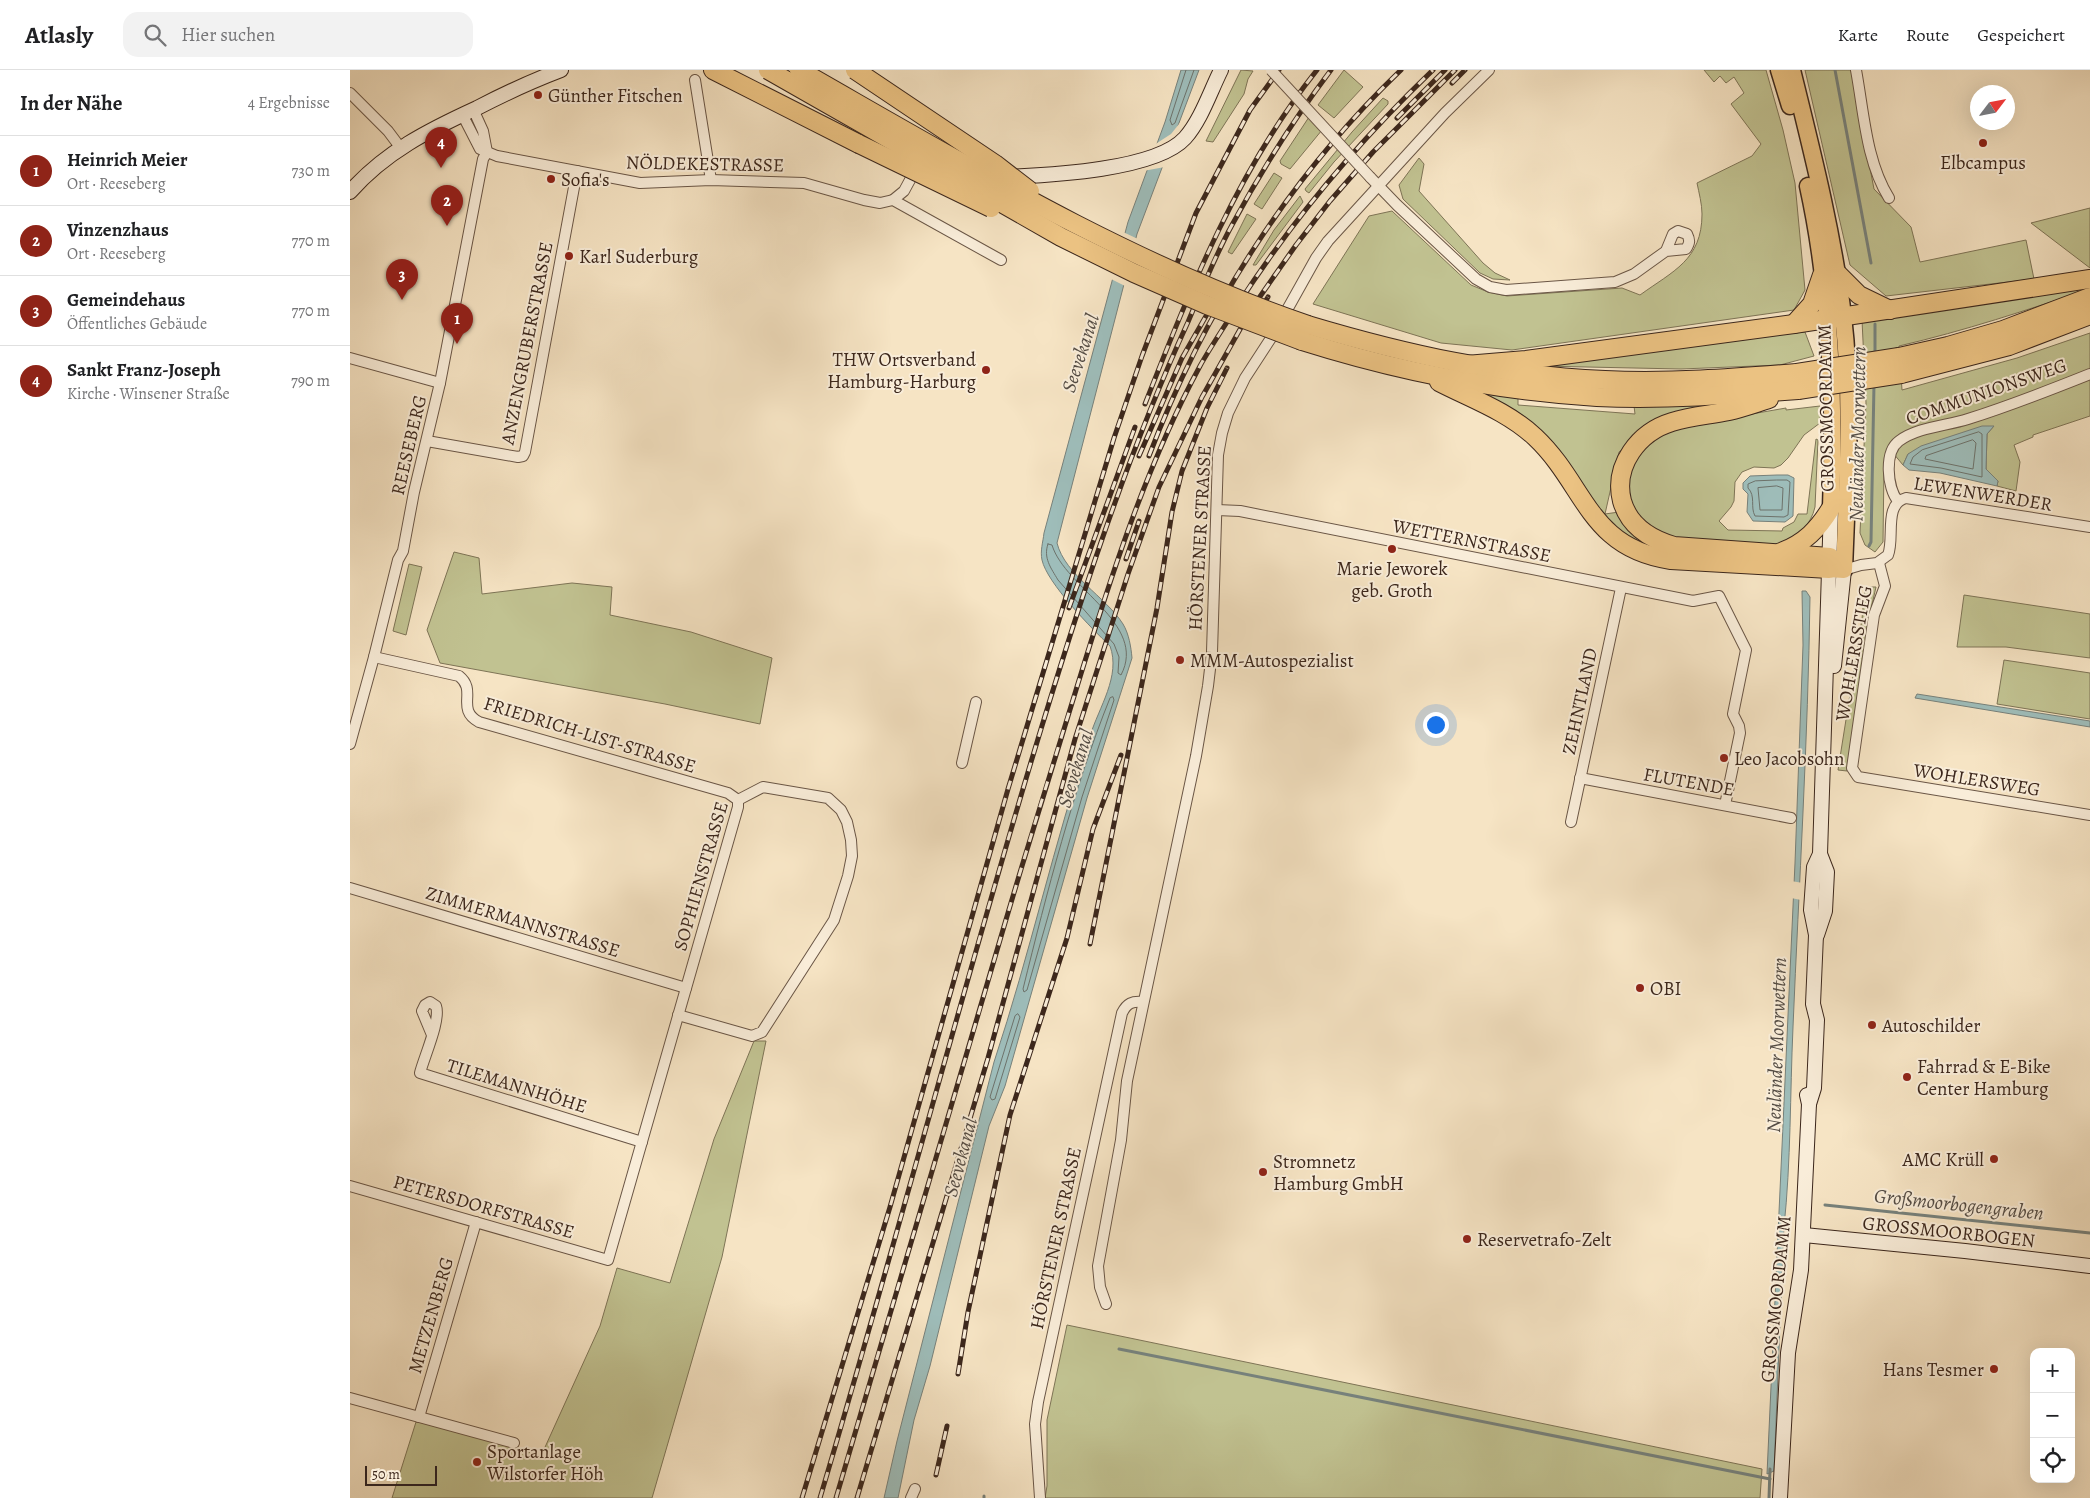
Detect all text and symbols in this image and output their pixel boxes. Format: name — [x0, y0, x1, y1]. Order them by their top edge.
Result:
search box — [123, 12, 473, 57]
text: Atlasly — [25, 19, 93, 51]
icon: search — [141, 21, 169, 49]
text: Hier suchen — [181, 22, 275, 48]
text: Karte — [1838, 23, 1878, 47]
text: Route — [1906, 23, 1949, 47]
text: Gespeichert — [1977, 23, 2065, 47]
place label: Günther Fitschen — [548, 83, 683, 109]
north arrow — [1970, 85, 2015, 130]
text: In der Nähe — [20, 89, 122, 117]
marker: Günther Fitschen — [532, 89, 544, 101]
text: 4 Ergebnisse — [248, 92, 330, 114]
pin: 4 — [425, 127, 457, 168]
marker: Elbcampus — [1977, 137, 1989, 149]
text: Heinrich Meier — [67, 147, 188, 173]
street label: NÖLDEKESTRASSE — [626, 150, 784, 178]
place label: Elbcampus — [1940, 150, 2026, 176]
text: 1 — [33, 160, 39, 182]
text: 730 m — [292, 160, 330, 182]
place label: Sofia's — [561, 167, 610, 193]
text: Ort · Reeseberg — [67, 173, 166, 195]
marker: Sofia's — [545, 173, 557, 185]
pin: 2 — [431, 185, 463, 226]
text: Vinzenzhaus — [67, 217, 169, 243]
text: 2 — [32, 230, 40, 252]
text: 770 m — [292, 230, 330, 252]
street label: ANZENGRUBERSTRASSE — [494, 240, 559, 448]
text: Ort · Reeseberg — [67, 243, 166, 265]
place label: Karl Suderburg — [579, 244, 699, 270]
marker: Karl Suderburg — [563, 250, 575, 262]
pin: 3 — [386, 259, 418, 300]
text: Gemeindehaus — [67, 287, 185, 313]
text: 3 — [33, 300, 39, 322]
text: 770 m — [292, 300, 330, 322]
pin: 1 — [441, 303, 473, 344]
water label: Seevekanal — [1055, 310, 1106, 396]
text: Öffentliches Gebäude — [67, 313, 207, 335]
street label: GROSSMOORDAMM — [1812, 324, 1840, 492]
water label: Neuländer Moorwettern — [1842, 346, 1873, 522]
place label: THW Ortsverband Hamburg-Harburg — [827, 347, 977, 395]
street label: COMMUNIONSWEG — [1902, 352, 2070, 432]
text: Sankt Franz-Joseph — [67, 357, 221, 383]
marker: THW Ortsverband Hamburg-Harburg — [980, 364, 992, 376]
text: 4 — [32, 370, 40, 392]
text: 790 m — [291, 370, 330, 392]
text: Kirche · Winsener Straße — [67, 383, 230, 405]
street label: REESEBERG — [385, 393, 433, 498]
street label: HÖRSTENER STRASSE — [1182, 445, 1218, 631]
street label: LEWENWERDER — [1912, 470, 2054, 518]
street label: WETTERNSTRASSE — [1389, 513, 1553, 569]
marker: Marie Jeworek geb. Groth — [1386, 543, 1398, 555]
place label: Marie Jeworek geb. Groth — [1336, 556, 1448, 604]
street label: WOHLERSSTIEG — [1829, 583, 1879, 724]
street label: ZEHNTLAND — [1556, 646, 1604, 757]
place label: MMM-Autospezialist — [1190, 648, 1354, 674]
marker: MMM-Autospezialist — [1174, 654, 1186, 666]
street label: FRIEDRICH-LIST-STRASSE — [480, 690, 699, 780]
your location — [1423, 712, 1449, 738]
water label: Seevekanal — [1051, 725, 1100, 811]
place label: Leo Jacobsohn — [1734, 746, 1844, 772]
marker: Leo Jacobsohn — [1718, 752, 1730, 764]
street label: WOHLERSWEG — [1911, 757, 2042, 803]
street label: FLUTENDE — [1641, 761, 1736, 803]
street label: SOPHIENSTRASSE — [667, 799, 735, 954]
street label: ZIMMERMANNSTRASSE — [422, 880, 623, 964]
water label: Neuländer Moorwettern — [1760, 957, 1793, 1133]
place label: OBI — [1650, 976, 1681, 1002]
marker: OBI — [1634, 982, 1646, 994]
place label: Autoschilder — [1881, 1013, 1981, 1039]
marker: Autoschilder — [1866, 1019, 1878, 1031]
street label: TILEMANNHÖHE — [443, 1052, 590, 1120]
place label: Fahrrad & E-Bike Center Hamburg — [1917, 1054, 2051, 1102]
marker: Fahrrad & E-Bike Center Hamburg — [1901, 1071, 1913, 1083]
water label: Seevekanal — [937, 1114, 984, 1200]
street label: HÖRSTENER STRASSE — [1024, 1145, 1088, 1332]
place label: AMC Krüll — [1902, 1147, 1984, 1173]
place label: Stromnetz Hamburg GmbH — [1273, 1149, 1404, 1197]
marker: AMC Krüll — [1988, 1153, 2000, 1165]
marker: Stromnetz Hamburg GmbH — [1257, 1166, 1269, 1178]
street label: PETERSDORFSTRASSE — [390, 1169, 577, 1245]
water label: Großmoorbogengraben — [1873, 1182, 2045, 1227]
street label: GROSSMOORBOGEN — [1861, 1210, 2037, 1254]
street label: GROSSMOORDAMM — [1754, 1214, 1798, 1384]
place label: Reservetrafo-Zelt — [1477, 1227, 1612, 1253]
marker: Reservetrafo-Zelt — [1461, 1233, 1473, 1245]
street label: METZENBERG — [402, 1254, 460, 1377]
map controls — [2030, 1348, 2075, 1483]
button: + — [2030, 1348, 2075, 1393]
place label: Hans Tesmer — [1882, 1357, 1984, 1383]
marker: Hans Tesmer — [1988, 1363, 2000, 1375]
button: − — [2030, 1393, 2075, 1438]
button: locate — [2030, 1438, 2075, 1483]
place label: Sportanlage Wilstorfer Höh — [486, 1439, 604, 1487]
marker: Sportanlage Wilstorfer Höh — [471, 1456, 483, 1468]
scale bar — [365, 1463, 438, 1486]
text: 50 m — [372, 1465, 400, 1484]

